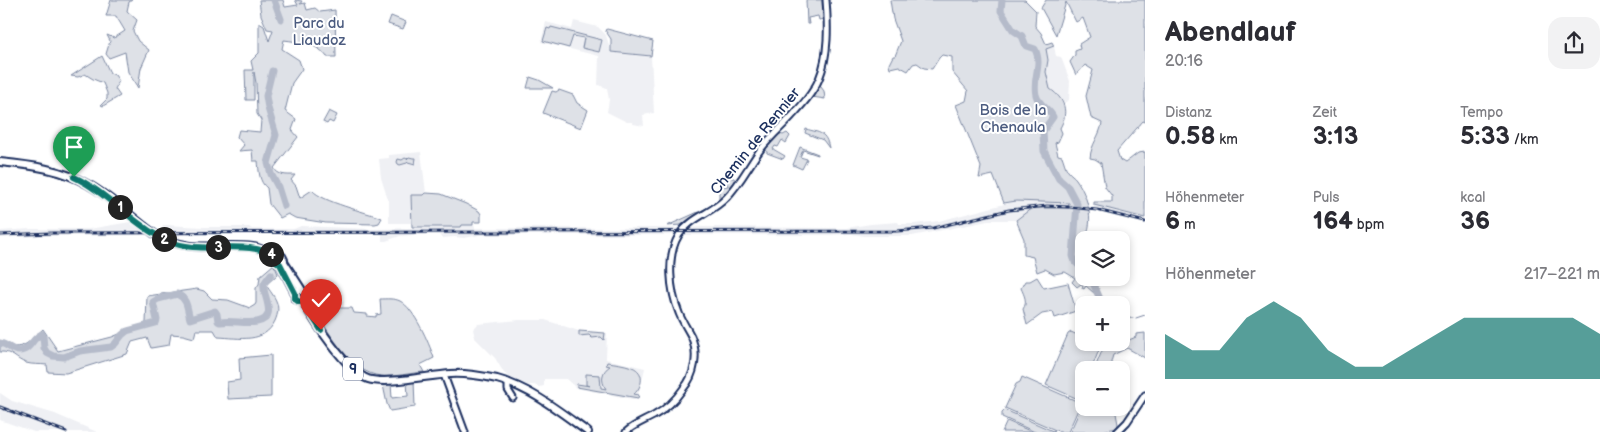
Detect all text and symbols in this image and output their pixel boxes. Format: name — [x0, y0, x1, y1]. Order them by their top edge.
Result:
park label: Parc du Liaudoz — [292, 14, 346, 50]
text: Abendlauf — [1165, 16, 1296, 49]
button: share — [1548, 17, 1600, 69]
text: 20:16 — [1165, 52, 1203, 71]
street label: Chemin de Rennier — [706, 84, 805, 199]
park label: Bois de la Chenaula — [979, 101, 1047, 137]
text: Distanz — [1165, 104, 1212, 121]
text: Zeit — [1313, 104, 1337, 121]
text: Tempo — [1460, 104, 1503, 121]
text: 0.58 — [1165, 121, 1216, 152]
text: 3:13 — [1313, 121, 1358, 152]
text: 5:33 — [1460, 121, 1510, 152]
pin — [53, 126, 95, 177]
text: km — [1216, 131, 1238, 148]
text: /km — [1510, 131, 1539, 148]
icon: arrive — [60, 133, 88, 161]
text: Höhenmeter — [1165, 189, 1244, 206]
text: Puls — [1313, 189, 1339, 206]
text: kcal — [1460, 189, 1485, 206]
pin: 1 — [108, 194, 132, 220]
text: 1 — [118, 199, 123, 216]
text: 6 — [1165, 206, 1180, 237]
text: 164 — [1313, 206, 1353, 237]
text: 36 — [1460, 206, 1490, 237]
text: m — [1180, 216, 1196, 233]
text: bpm — [1353, 216, 1384, 233]
pin: 2 — [152, 226, 176, 252]
text: 2 — [160, 231, 169, 248]
map controls — [1075, 231, 1130, 416]
button: layers — [1075, 231, 1130, 286]
pin: 3 — [206, 234, 230, 260]
text: 3 — [214, 239, 223, 256]
pin: 4 — [258, 242, 284, 266]
text: 4 — [267, 246, 276, 263]
text: Höhenmeter — [1165, 265, 1255, 284]
text: 217–221 m — [1524, 265, 1600, 284]
pin — [300, 279, 342, 330]
icon: check — [307, 286, 335, 314]
button: + — [1075, 296, 1130, 351]
road number: 9 — [343, 358, 363, 380]
button: − — [1075, 361, 1130, 416]

